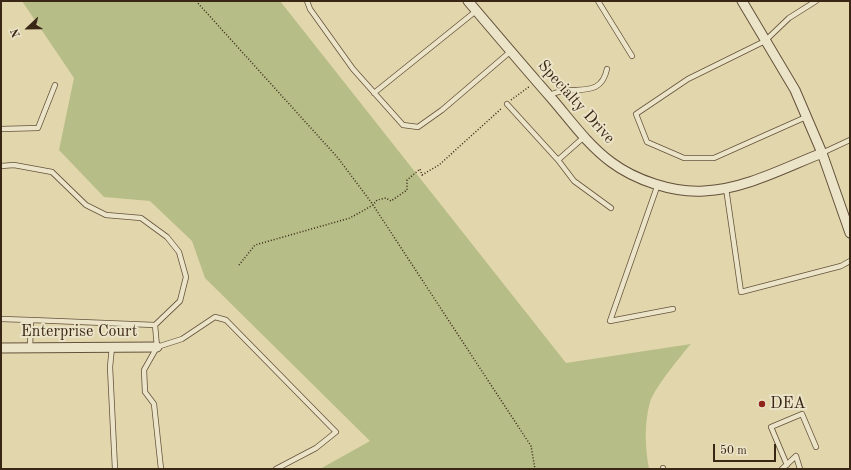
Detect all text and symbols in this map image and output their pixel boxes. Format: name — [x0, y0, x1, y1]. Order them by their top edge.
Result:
north arrow — [8, 8, 48, 48]
text: N — [10, 27, 23, 39]
street label: Specialty Drive — [533, 56, 619, 148]
street label: Enterprise Court — [21, 322, 137, 342]
place label: DEA — [770, 394, 806, 414]
marker: DEA — [757, 399, 767, 409]
scale bar — [715, 436, 778, 462]
text: 50 m — [720, 445, 747, 457]

